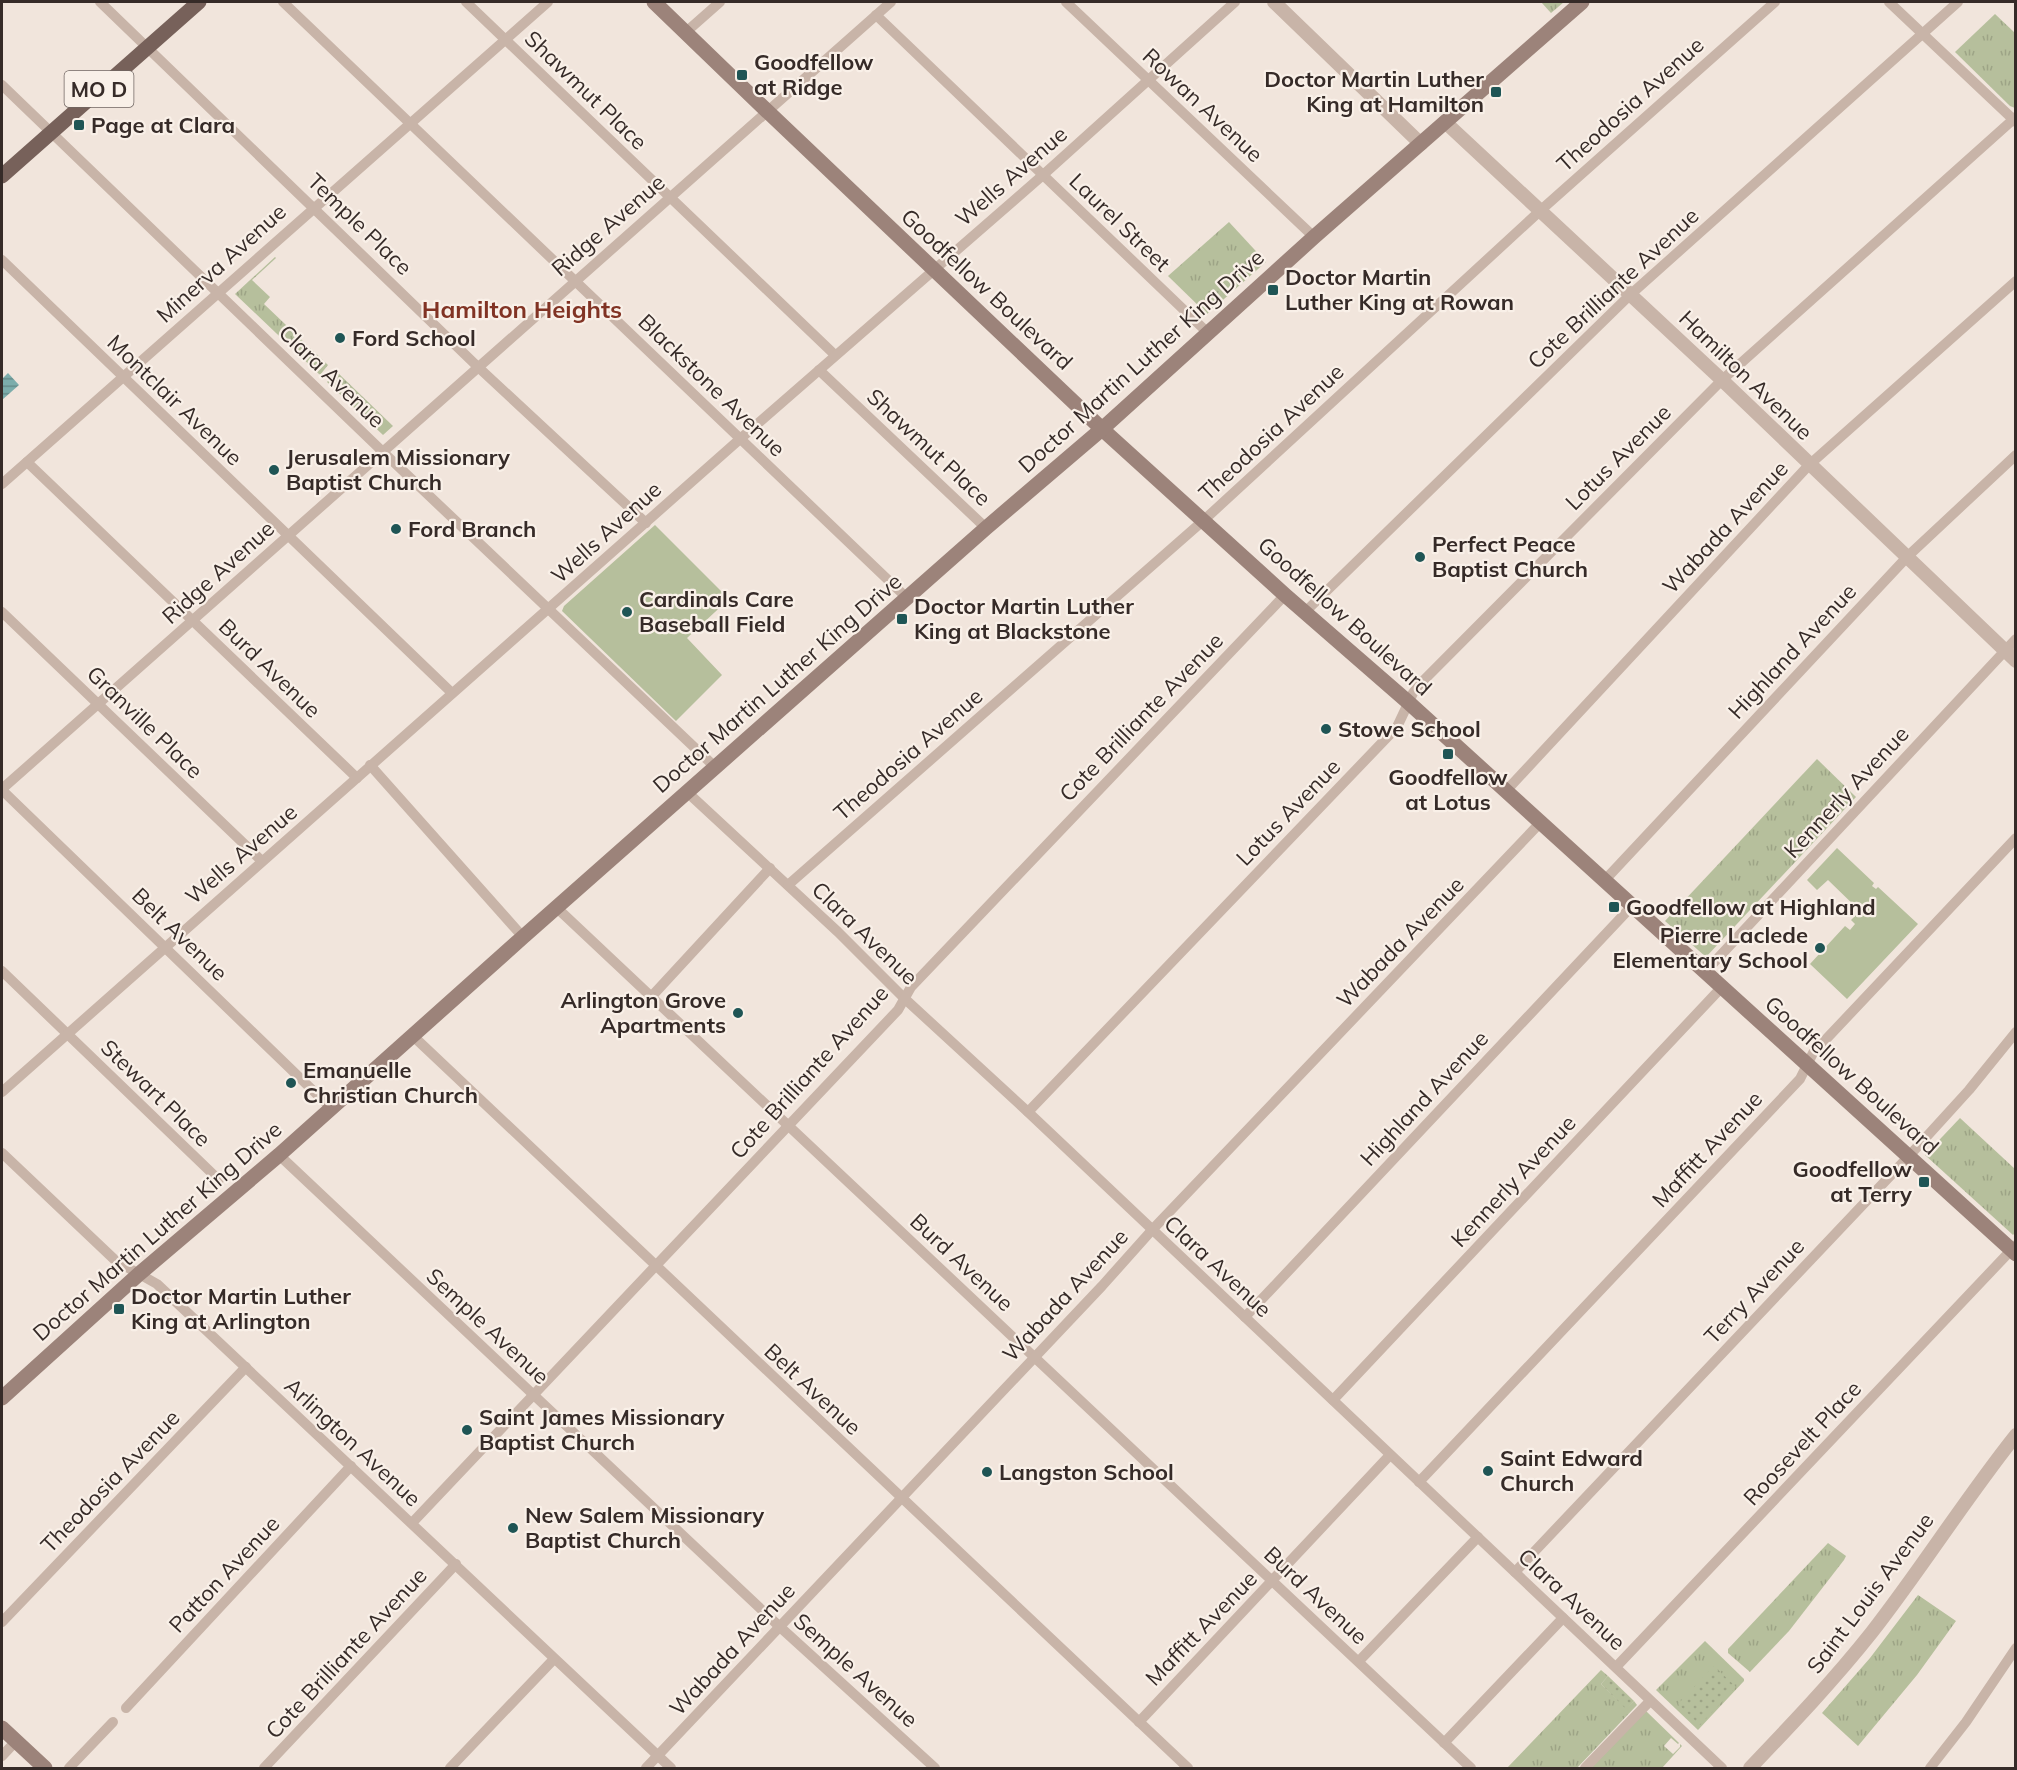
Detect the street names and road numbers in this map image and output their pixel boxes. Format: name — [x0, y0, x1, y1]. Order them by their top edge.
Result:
street label: Shawmut Place — [519, 24, 653, 156]
street label: Theodosia Avenue — [1551, 31, 1709, 177]
street label: Rowan Avenue — [1137, 42, 1269, 168]
road number: MO D — [64, 71, 134, 107]
street label: Wells Avenue — [949, 120, 1073, 232]
street label: Temple Place — [302, 167, 418, 281]
street label: Laurel Street — [1064, 167, 1177, 277]
street label: Ridge Avenue — [546, 168, 670, 282]
street label: Minerva Avenue — [150, 198, 292, 328]
street label: Cote Brilliante Avenue — [1522, 201, 1704, 375]
street label: Goodfellow Boulevard — [895, 202, 1079, 376]
street label: Doctor Martin Luther King Drive — [1012, 243, 1270, 479]
street label: Hamilton Avenue — [1673, 304, 1819, 446]
street label: Blackstone Avenue — [633, 308, 791, 462]
street label: Clara Avenue — [273, 318, 391, 434]
street label: Montclair Avenue — [102, 329, 248, 471]
street label: Theodosia Avenue — [1193, 358, 1349, 506]
street label: Shawmut Place — [861, 382, 997, 512]
street label: Lotus Avenue — [1559, 398, 1677, 516]
street label: Wabada Avenue — [1656, 455, 1794, 599]
street label: Wells Avenue — [545, 475, 667, 589]
street label: Ridge Avenue — [156, 514, 280, 630]
street label: Goodfellow Boulevard — [1252, 531, 1438, 701]
street label: Doctor Martin Luther King Drive — [647, 567, 907, 799]
street label: Highland Avenue — [1722, 577, 1862, 725]
street label: Burd Avenue — [213, 612, 327, 724]
street label: Cote Brilliante Avenue — [1053, 627, 1229, 807]
street label: Granville Place — [81, 660, 209, 784]
street label: Theodosia Avenue — [828, 682, 988, 826]
street label: Kennerly Avenue — [1778, 720, 1914, 864]
street label: Lotus Avenue — [1230, 753, 1346, 871]
street label: Wells Avenue — [179, 798, 303, 910]
street label: Wabada Avenue — [1330, 871, 1470, 1013]
street label: Clara Avenue — [806, 875, 924, 991]
street label: Belt Avenue — [126, 881, 234, 987]
street label: Cote Brilliante Avenue — [724, 979, 894, 1165]
street label: Goodfellow Boulevard — [1759, 990, 1945, 1160]
street label: Highland Avenue — [1354, 1024, 1494, 1172]
street label: Stewart Place — [95, 1033, 217, 1153]
street label: Maffitt Avenue — [1646, 1085, 1768, 1213]
street label: Kennerly Avenue — [1445, 1109, 1581, 1253]
street label: Doctor Martin Luther King Drive — [27, 1115, 287, 1347]
street label: Burd Avenue — [905, 1207, 1019, 1317]
street label: Clara Avenue — [1158, 1209, 1278, 1323]
street label: Wabada Avenue — [996, 1223, 1134, 1367]
street label: Terry Avenue — [1698, 1232, 1810, 1350]
street label: Semple Avenue — [421, 1262, 555, 1390]
street label: Belt Avenue — [759, 1337, 867, 1441]
street label: Arlington Avenue — [279, 1372, 427, 1512]
street label: Roosevelt Place — [1737, 1375, 1867, 1511]
street label: Theodosia Avenue — [35, 1404, 185, 1558]
street label: Saint Louis Avenue — [1800, 1507, 1940, 1679]
street label: Patton Avenue — [163, 1510, 285, 1638]
street label: Burd Avenue — [1259, 1540, 1373, 1650]
street label: Clara Avenue — [1512, 1542, 1632, 1656]
street label: Cote Brilliante Avenue — [259, 1562, 433, 1744]
street label: Maffitt Avenue — [1139, 1565, 1263, 1691]
street label: Wabada Avenue — [663, 1577, 801, 1721]
street label: Semple Avenue — [788, 1607, 924, 1733]

